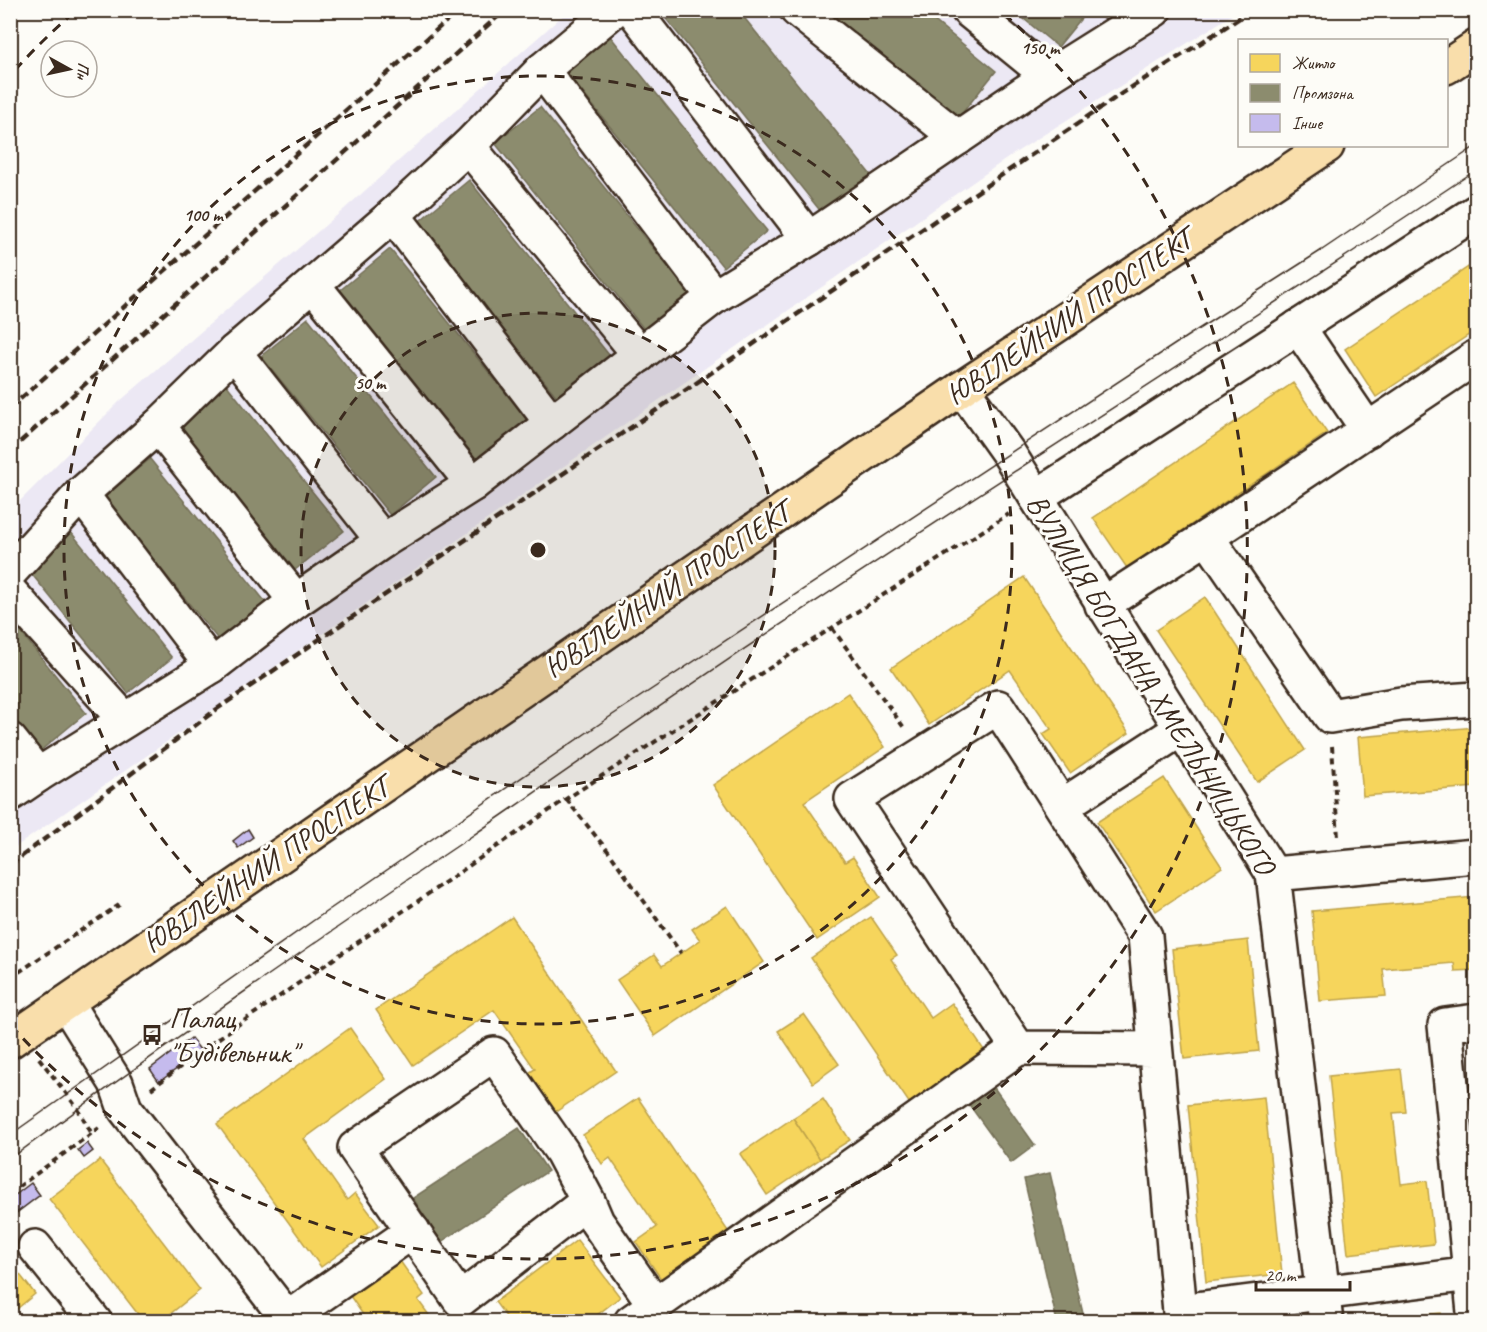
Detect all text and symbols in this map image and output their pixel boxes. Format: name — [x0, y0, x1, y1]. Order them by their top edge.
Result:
text: 150 m — [1021, 37, 1061, 59]
north arrow — [39, 39, 99, 99]
legend — [1238, 39, 1448, 147]
text: Житло — [1292, 52, 1336, 74]
text: Пн — [72, 61, 94, 82]
text: Промзона — [1292, 82, 1354, 104]
text: Інше — [1292, 112, 1323, 134]
text: 100 m — [184, 204, 224, 226]
street label: ЮВІЛЕЙНИЙ ПРОСПЕКТ — [939, 216, 1205, 414]
text: 50 m — [355, 372, 387, 394]
street label: ВУЛИЦЯ БОГДАНА ХМЕЛЬНИЦЬКОГО — [1018, 487, 1286, 884]
street label: ЮВІЛЕЙНИЙ ПРОСПЕКТ — [537, 489, 803, 687]
centre of rings — [528, 540, 548, 560]
street label: ЮВІЛЕЙНИЙ ПРОСПЕКТ — [136, 764, 402, 962]
place label: Палац "Будівельник" — [169, 999, 303, 1071]
bus stop icon: Палац "Будівельник" — [140, 1023, 164, 1047]
scale bar — [1256, 1254, 1350, 1292]
text: 20 m — [1265, 1264, 1298, 1286]

